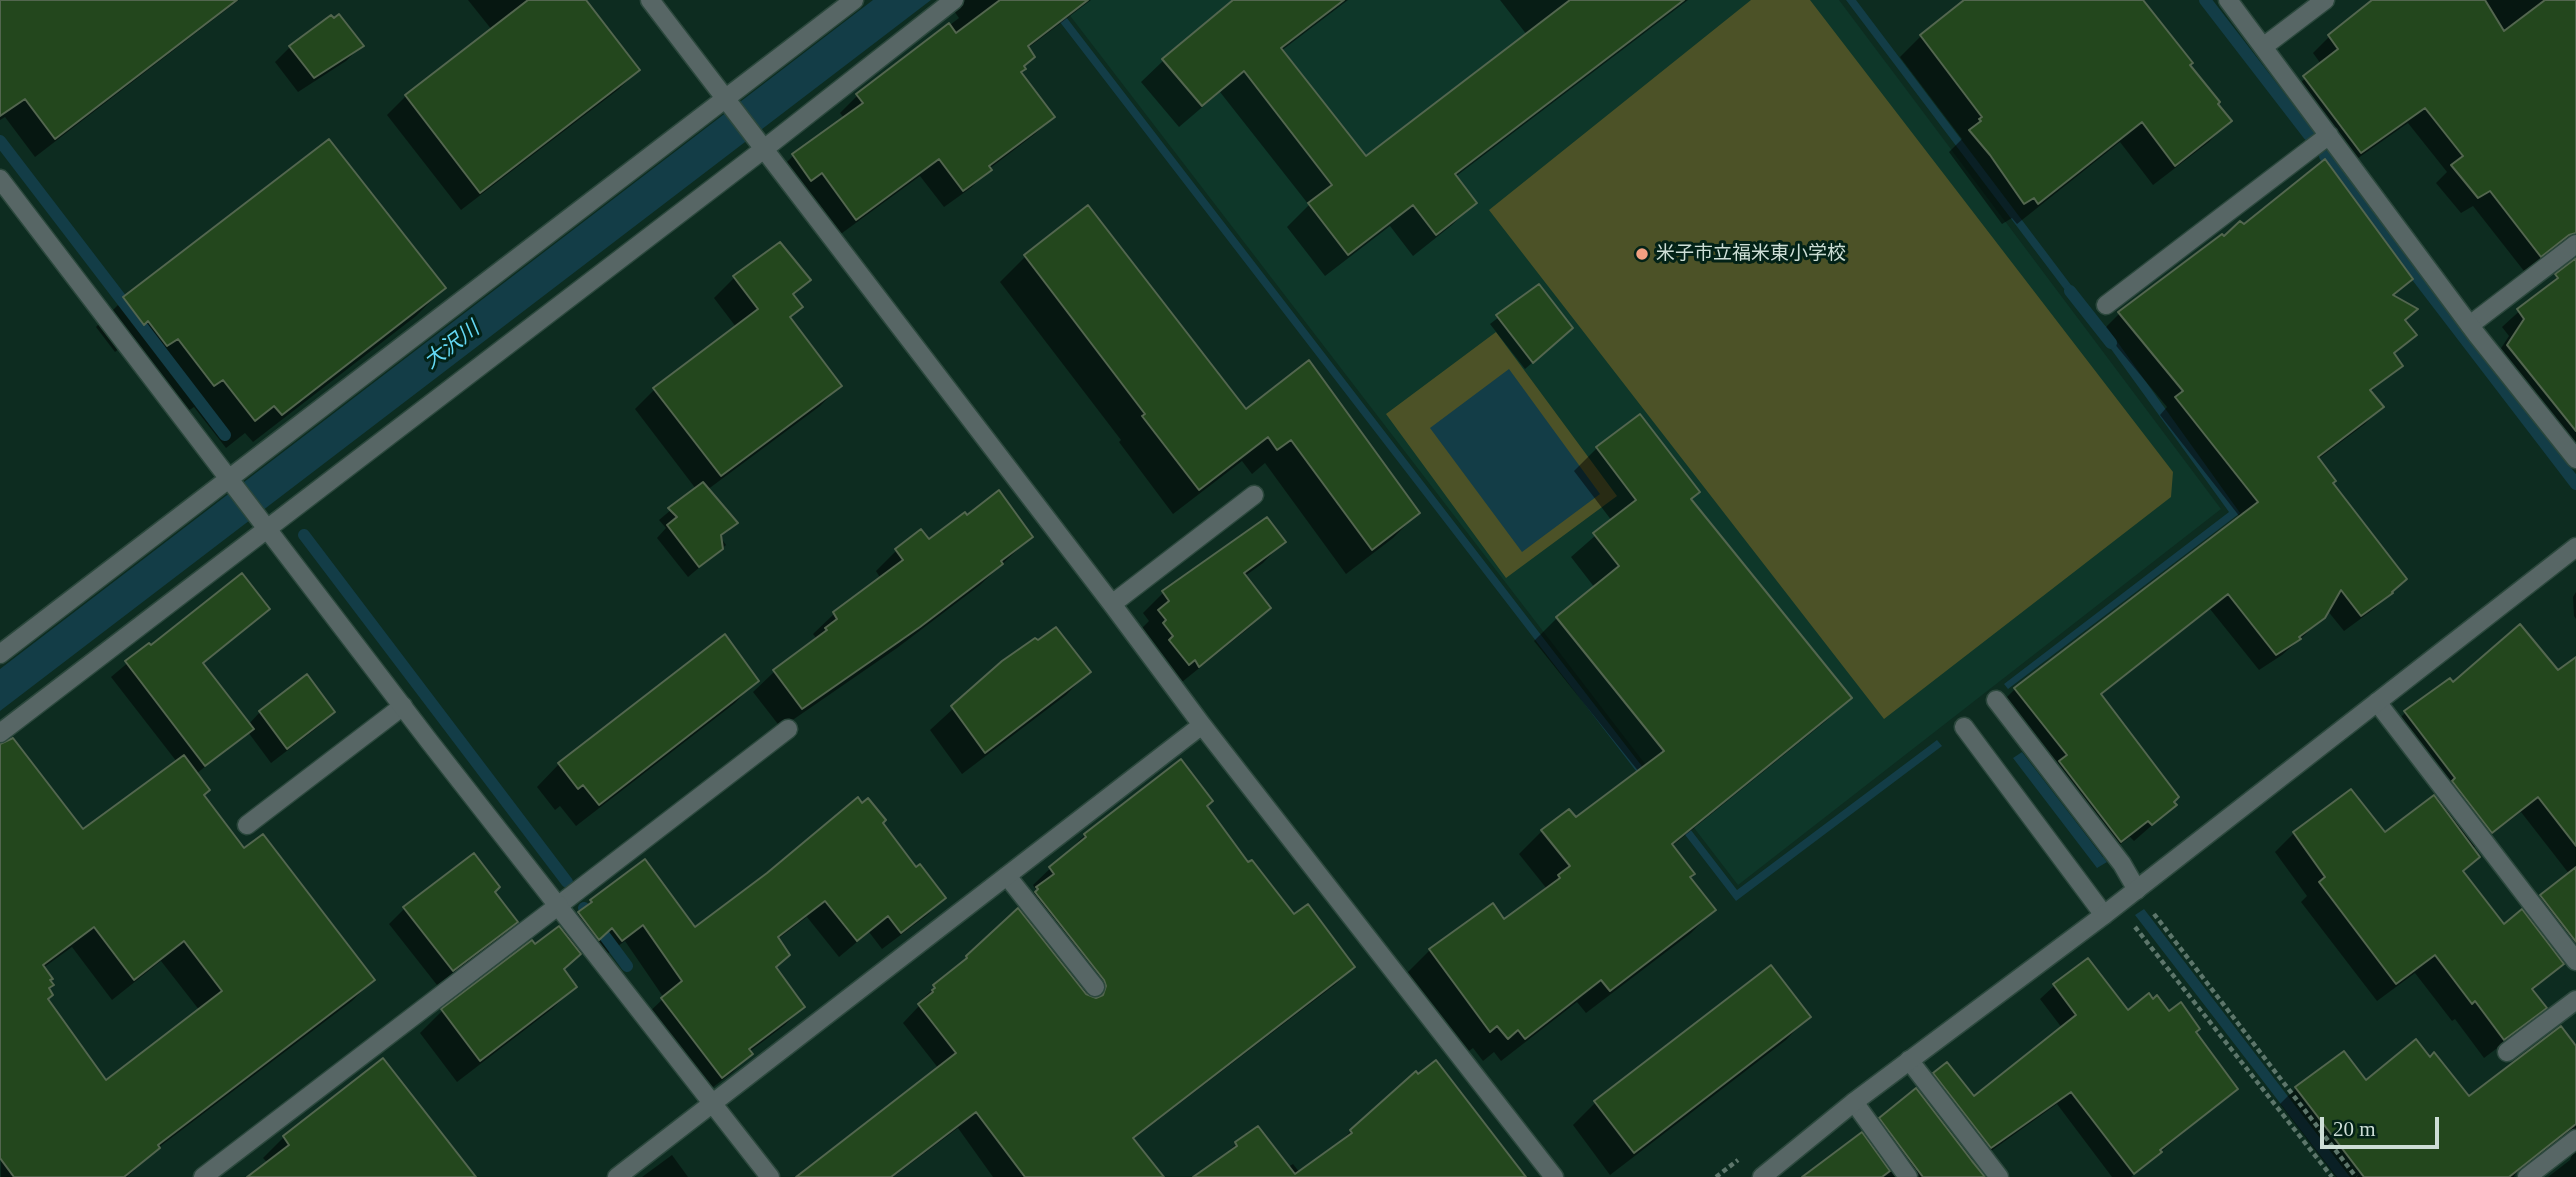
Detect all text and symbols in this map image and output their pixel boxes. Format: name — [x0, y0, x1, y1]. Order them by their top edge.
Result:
place label: 米子市立福米東小学校 — [1656, 243, 1846, 265]
marker: 米子市立福米東小学校 — [1634, 246, 1650, 262]
water label: 大沢川 — [419, 317, 485, 375]
scale bar — [2324, 1104, 2443, 1148]
text: 20 m — [2333, 1117, 2376, 1141]

